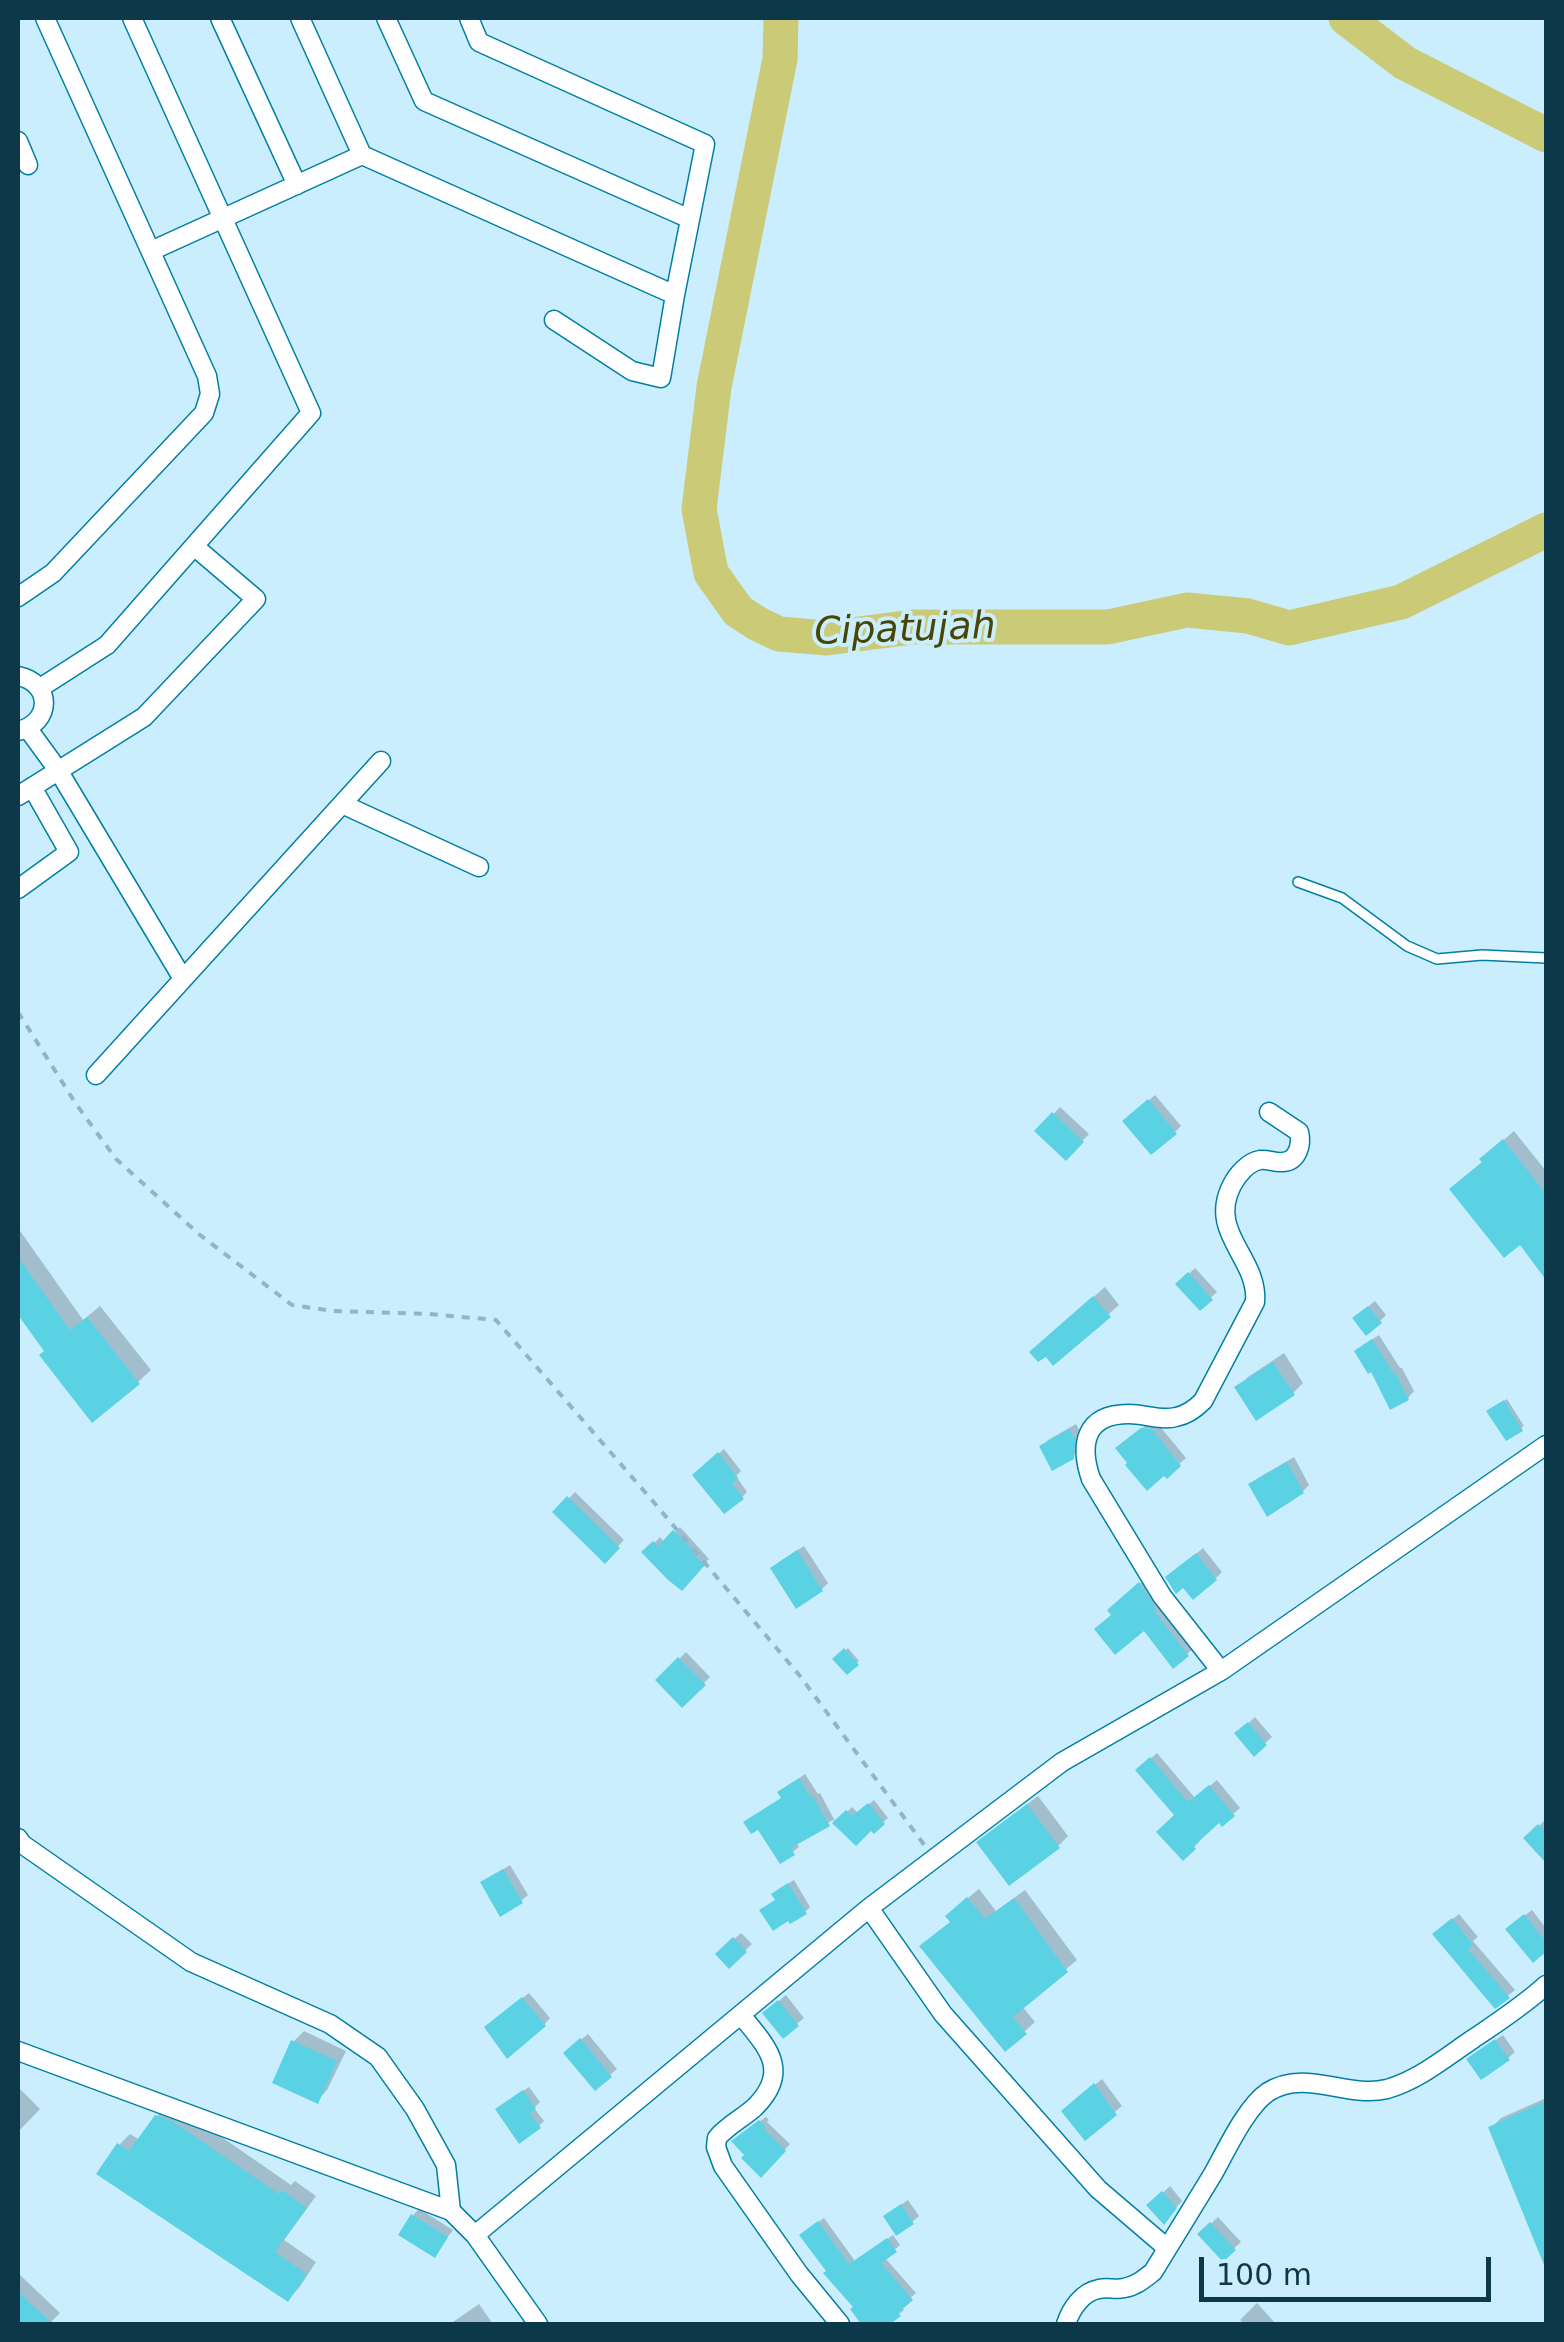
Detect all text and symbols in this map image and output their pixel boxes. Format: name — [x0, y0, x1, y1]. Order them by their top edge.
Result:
water label: Cipatujah — [814, 605, 996, 657]
scale bar — [1204, 2237, 1496, 2299]
text: 100 m — [1216, 2257, 1312, 2292]

